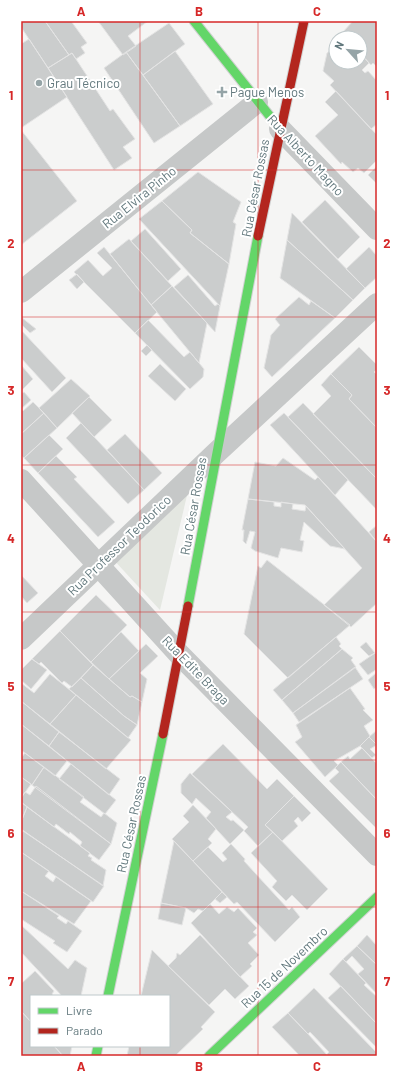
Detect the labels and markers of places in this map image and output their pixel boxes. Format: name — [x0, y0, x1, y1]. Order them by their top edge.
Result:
place label: Grau Técnico — [47, 75, 120, 91]
marker: Grau Técnico — [34, 78, 44, 88]
place label: Pague Menos — [230, 84, 304, 100]
marker: Pague Menos — [217, 87, 227, 97]

